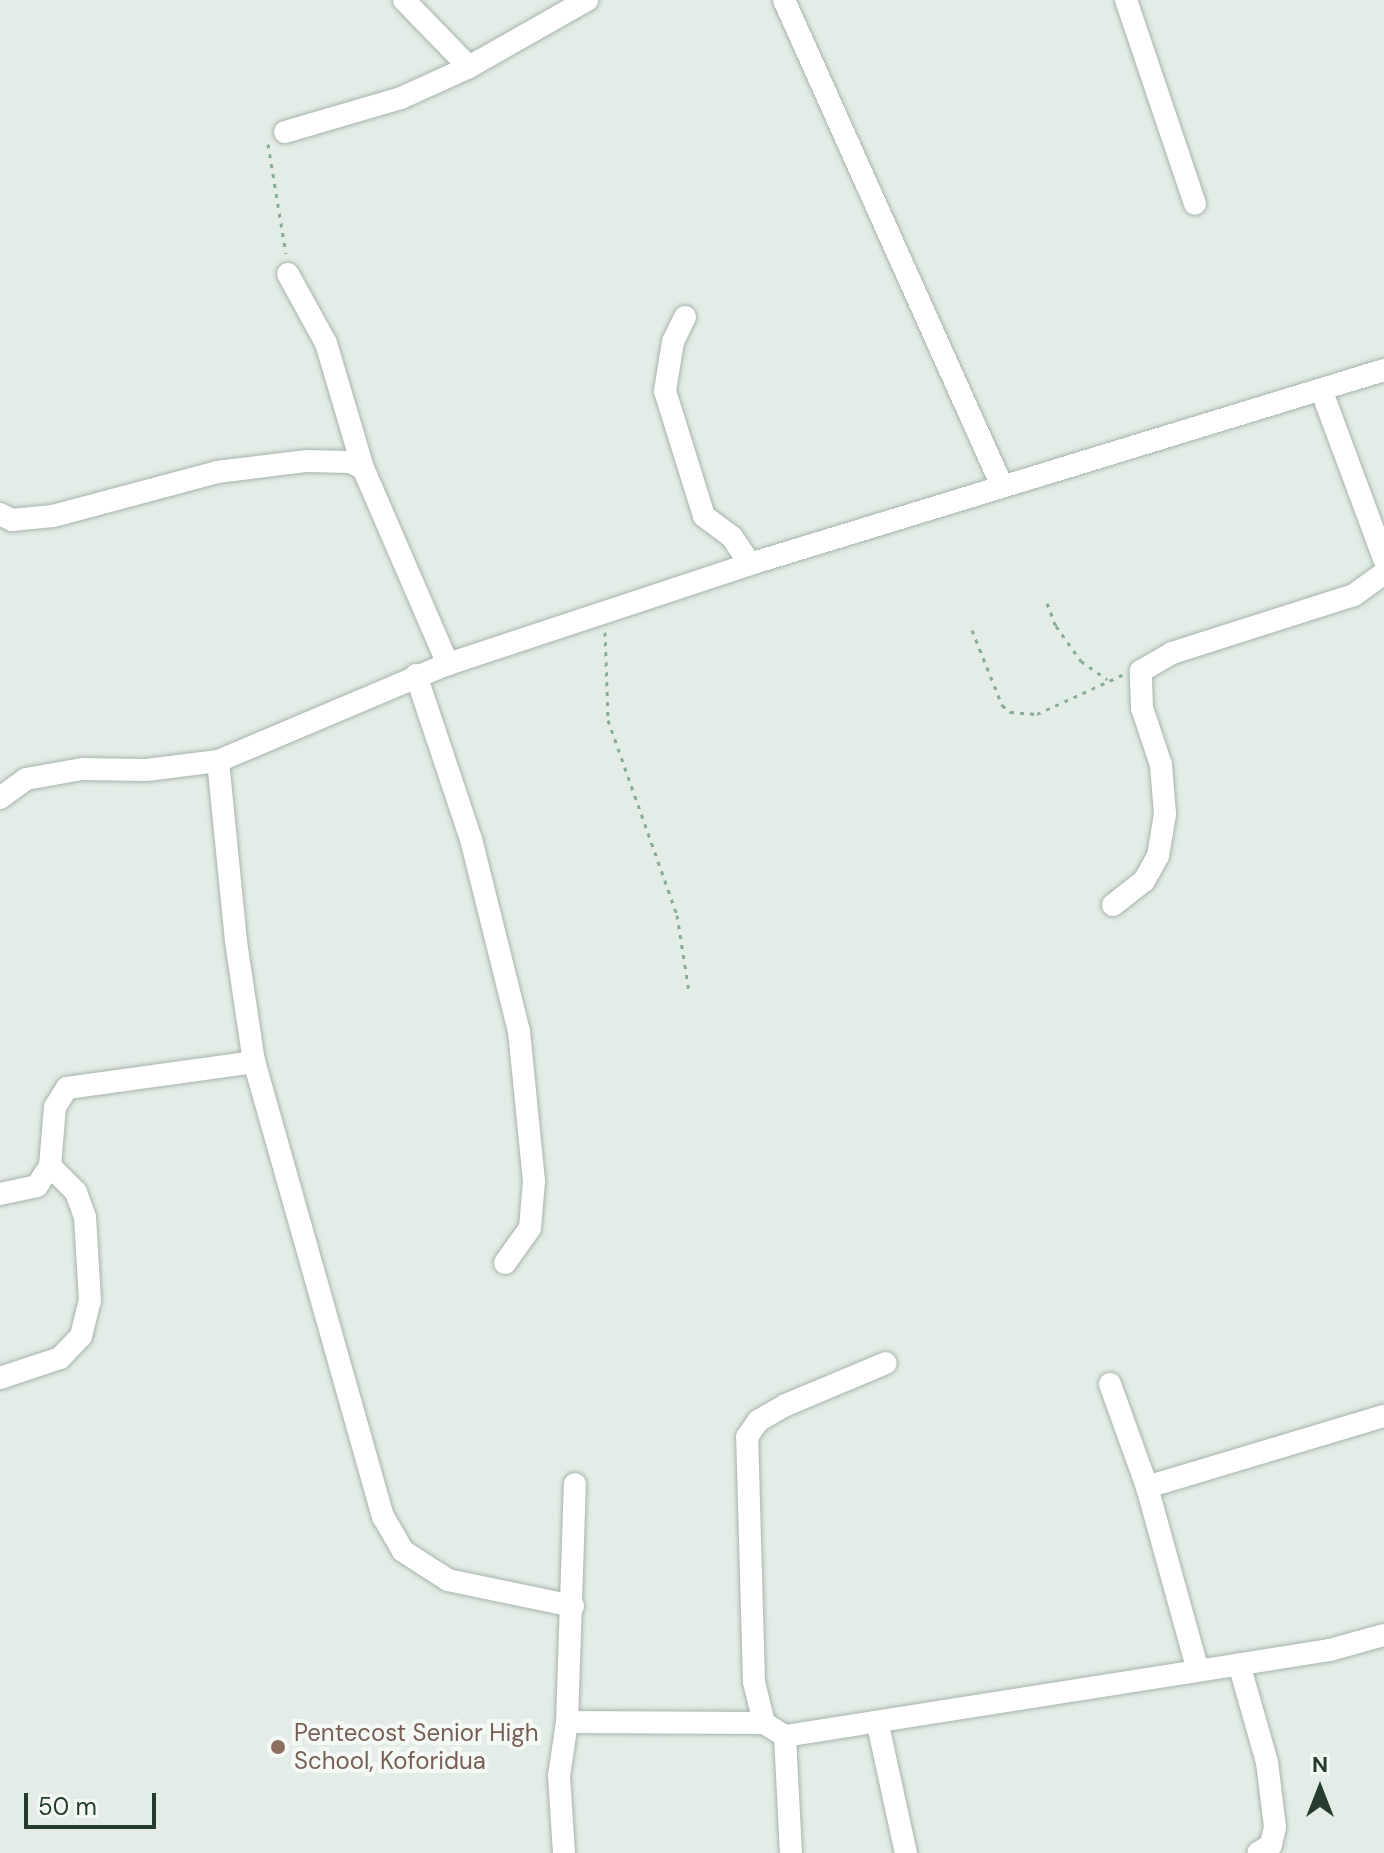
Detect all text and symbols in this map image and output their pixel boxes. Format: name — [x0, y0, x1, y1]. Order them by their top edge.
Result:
place label: Pentecost Senior High School, Koforidua — [294, 1719, 538, 1775]
marker: Pentecost Senior High School, Koforidua — [269, 1738, 287, 1756]
north arrow — [1280, 1749, 1360, 1829]
text: N — [1312, 1750, 1328, 1779]
scale bar — [28, 1777, 160, 1827]
text: 50 m — [38, 1791, 97, 1822]

